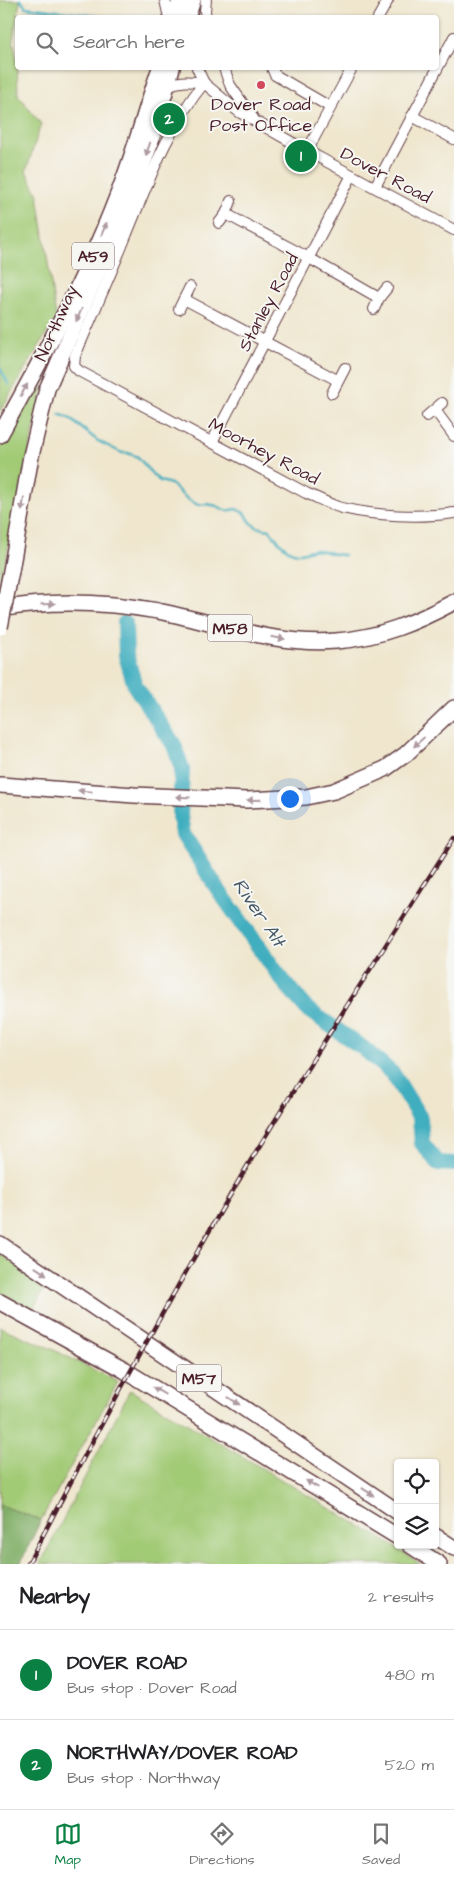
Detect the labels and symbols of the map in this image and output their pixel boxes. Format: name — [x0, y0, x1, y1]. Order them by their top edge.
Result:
marker: Dover Road Post Office — [255, 79, 267, 91]
place label: Dover Road Post Office — [210, 92, 312, 138]
pin: 2 — [153, 100, 185, 138]
pin: 1 — [285, 137, 317, 175]
street label: Dover Road — [336, 141, 435, 210]
one-way arrow — [143, 142, 151, 157]
one-way arrow — [100, 221, 108, 236]
road number: A59 — [72, 242, 114, 270]
street label: Stanley Road — [232, 249, 306, 356]
street label: Northway — [29, 281, 85, 366]
one-way arrow — [75, 308, 83, 322]
one-way arrow — [20, 384, 29, 397]
street label: Moorhey Road — [203, 412, 324, 492]
one-way arrow — [18, 496, 26, 512]
one-way arrow — [41, 600, 57, 608]
road number: M58 — [208, 614, 252, 641]
one-way arrow — [270, 634, 286, 642]
one-way arrow — [414, 736, 426, 748]
your location — [277, 786, 303, 812]
one-way arrow — [77, 787, 93, 795]
one-way arrow — [174, 793, 190, 801]
one-way arrow — [246, 796, 262, 804]
water label: River Alt — [226, 873, 293, 954]
one-way arrow — [34, 1267, 47, 1276]
road number: M57 — [176, 1365, 222, 1392]
one-way arrow — [152, 1386, 165, 1395]
one-way arrow — [227, 1396, 240, 1406]
one-way arrow — [305, 1479, 318, 1489]
one-way arrow — [361, 1487, 375, 1497]

